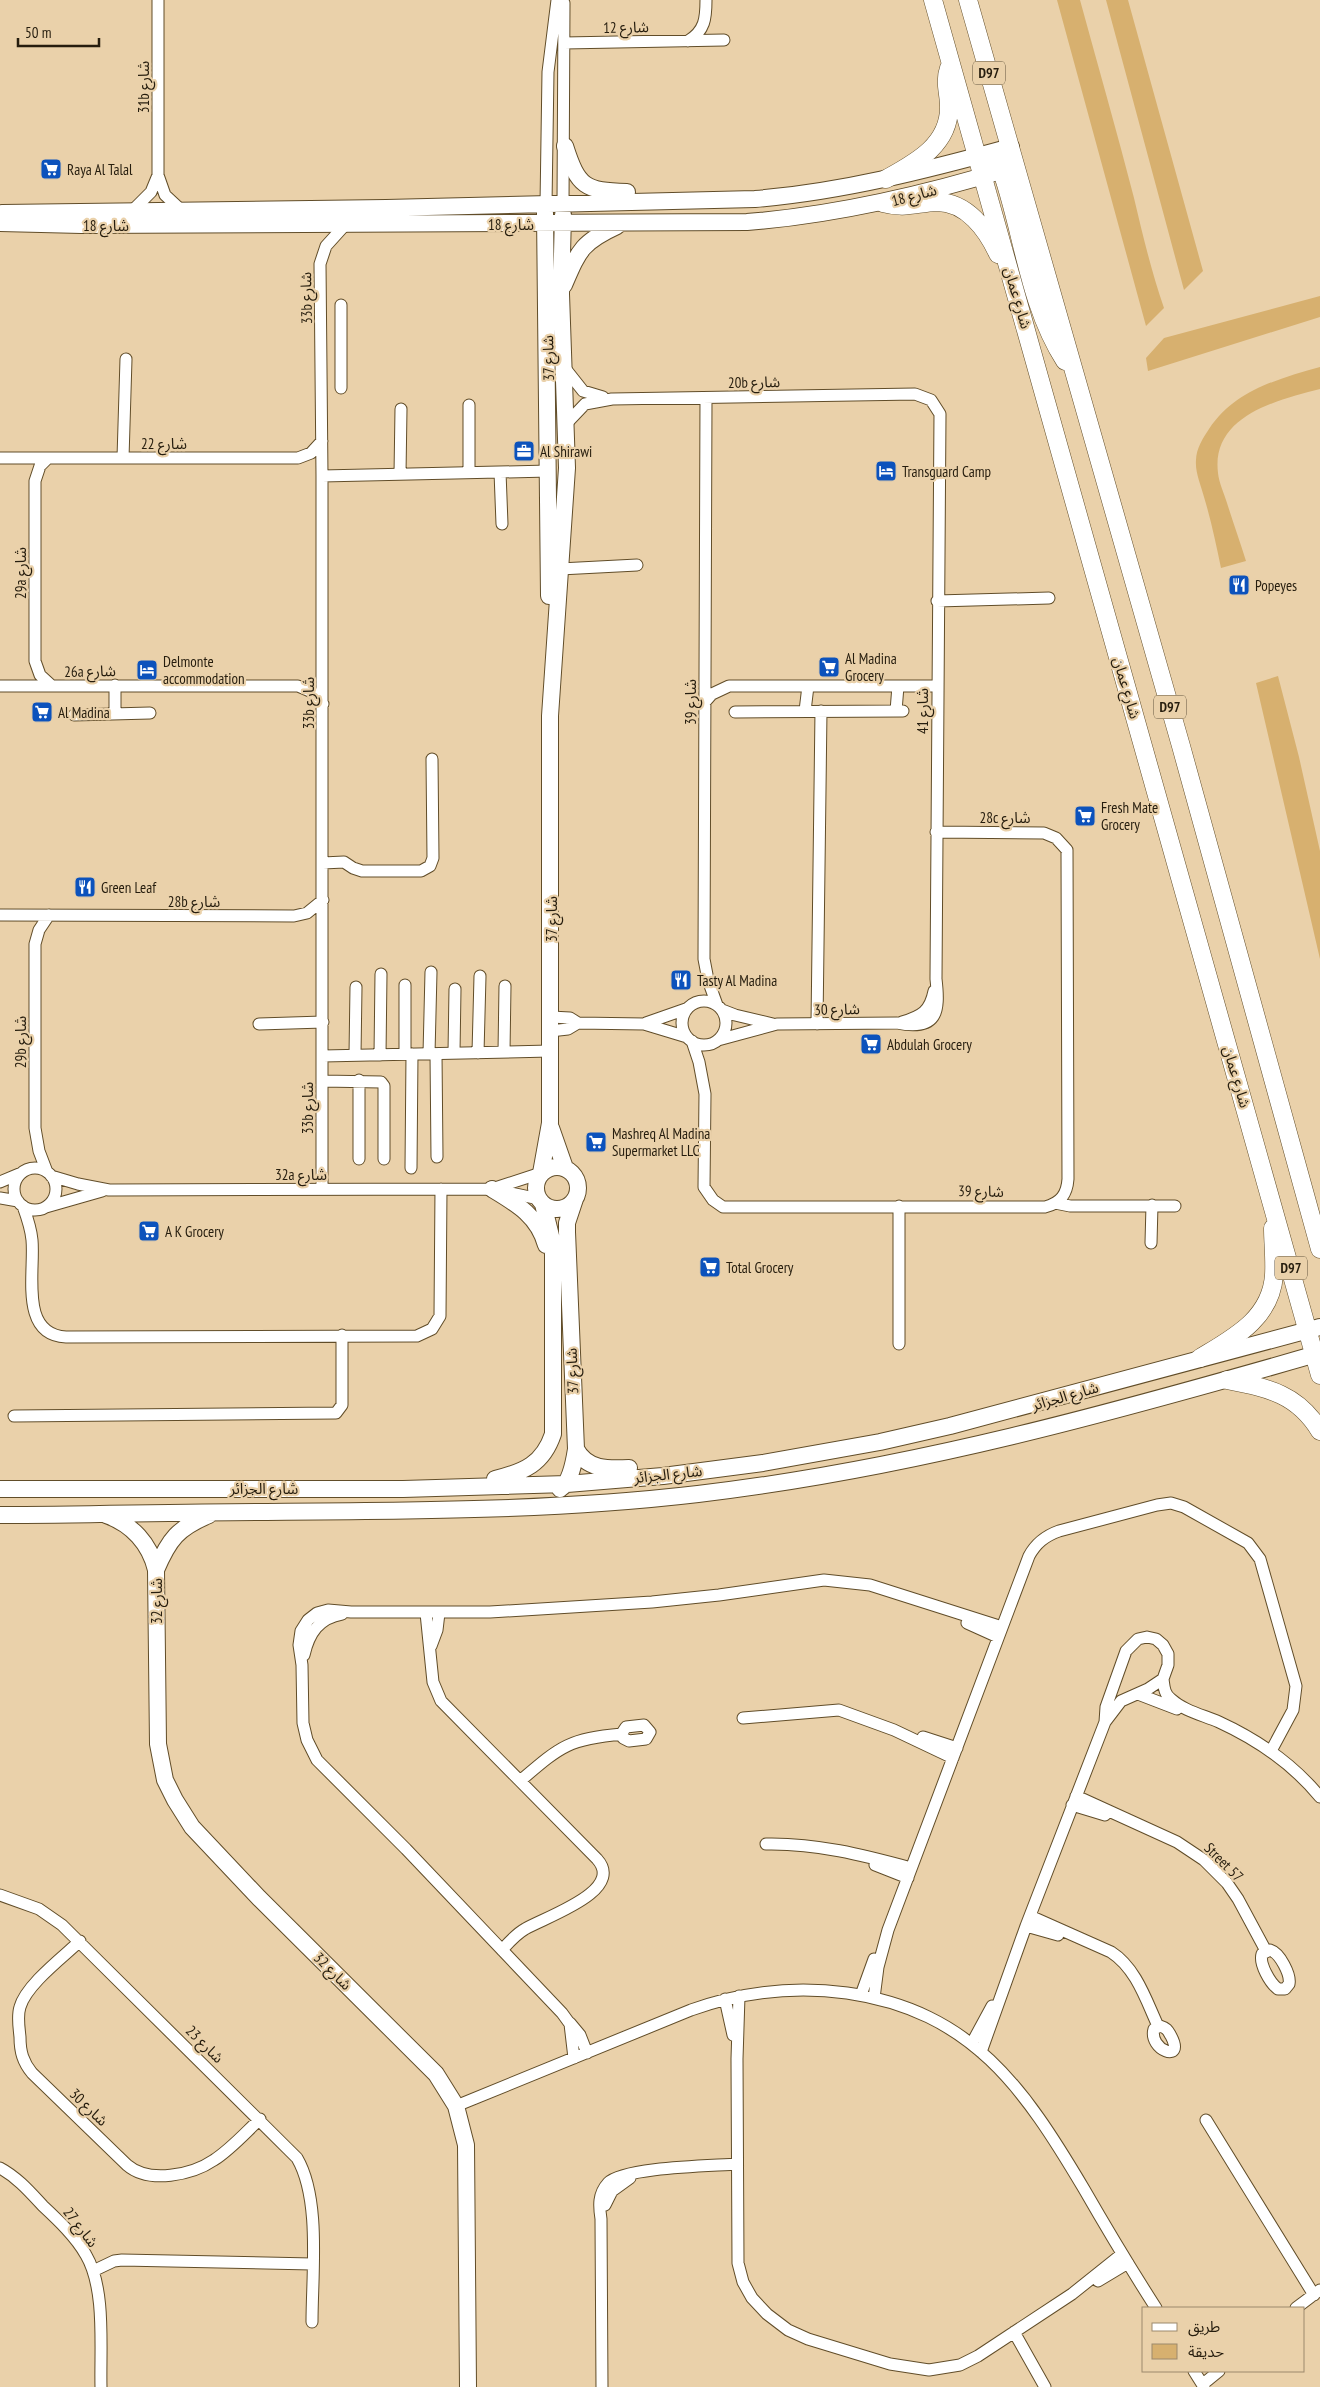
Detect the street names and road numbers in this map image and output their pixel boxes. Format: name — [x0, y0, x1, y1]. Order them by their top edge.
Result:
street label: شارع 12 — [603, 17, 649, 40]
street label: 31b شارع — [134, 61, 156, 113]
road number: D97 — [973, 62, 1005, 84]
street label: شارع 18 — [889, 180, 940, 213]
street label: شارع 18 — [488, 215, 534, 237]
street label: شارع 18 — [83, 216, 129, 238]
street label: شارع عمان — [997, 265, 1036, 332]
street label: 33b شارع — [296, 271, 319, 324]
street label: شارع 37 — [538, 335, 561, 381]
street label: 20b شارع — [728, 372, 781, 395]
street label: شارع 22 — [141, 434, 187, 456]
street label: 29a شارع — [11, 547, 33, 599]
street label: شارع عمان — [1106, 655, 1145, 722]
street label: 26a شارع — [64, 661, 116, 684]
street label: 33b شارع — [299, 677, 321, 729]
street label: شارع 39 — [681, 679, 703, 725]
street label: شارع 41 — [913, 688, 935, 734]
road number: D97 — [1154, 696, 1186, 719]
street label: 28c شارع — [980, 808, 1031, 830]
street label: 28b شارع — [168, 892, 220, 914]
street label: شارع 37 — [542, 896, 564, 942]
street label: شارع 30 — [814, 999, 860, 1022]
street label: 29b شارع — [11, 1016, 33, 1068]
street label: شارع عمان — [1216, 1044, 1255, 1111]
street label: 33b شارع — [298, 1082, 320, 1134]
street label: 32a شارع — [275, 1165, 327, 1187]
street label: شارع 39 — [958, 1181, 1004, 1204]
road number: D97 — [1275, 1256, 1307, 1280]
street label: شارع 37 — [562, 1347, 585, 1394]
street label: شارع الجزائر — [1028, 1377, 1102, 1418]
street label: شارع الجزائر — [632, 1461, 704, 1490]
street label: شارع الجزائر — [229, 1479, 299, 1501]
street label: شارع 32 — [147, 1578, 169, 1624]
street label: Street 57 — [1200, 1838, 1248, 1886]
street label: شارع 32 — [308, 1948, 356, 1996]
street label: شارع 23 — [180, 2021, 228, 2069]
street label: شارع 30 — [64, 2084, 112, 2132]
street label: شارع 27 — [57, 2203, 103, 2253]

